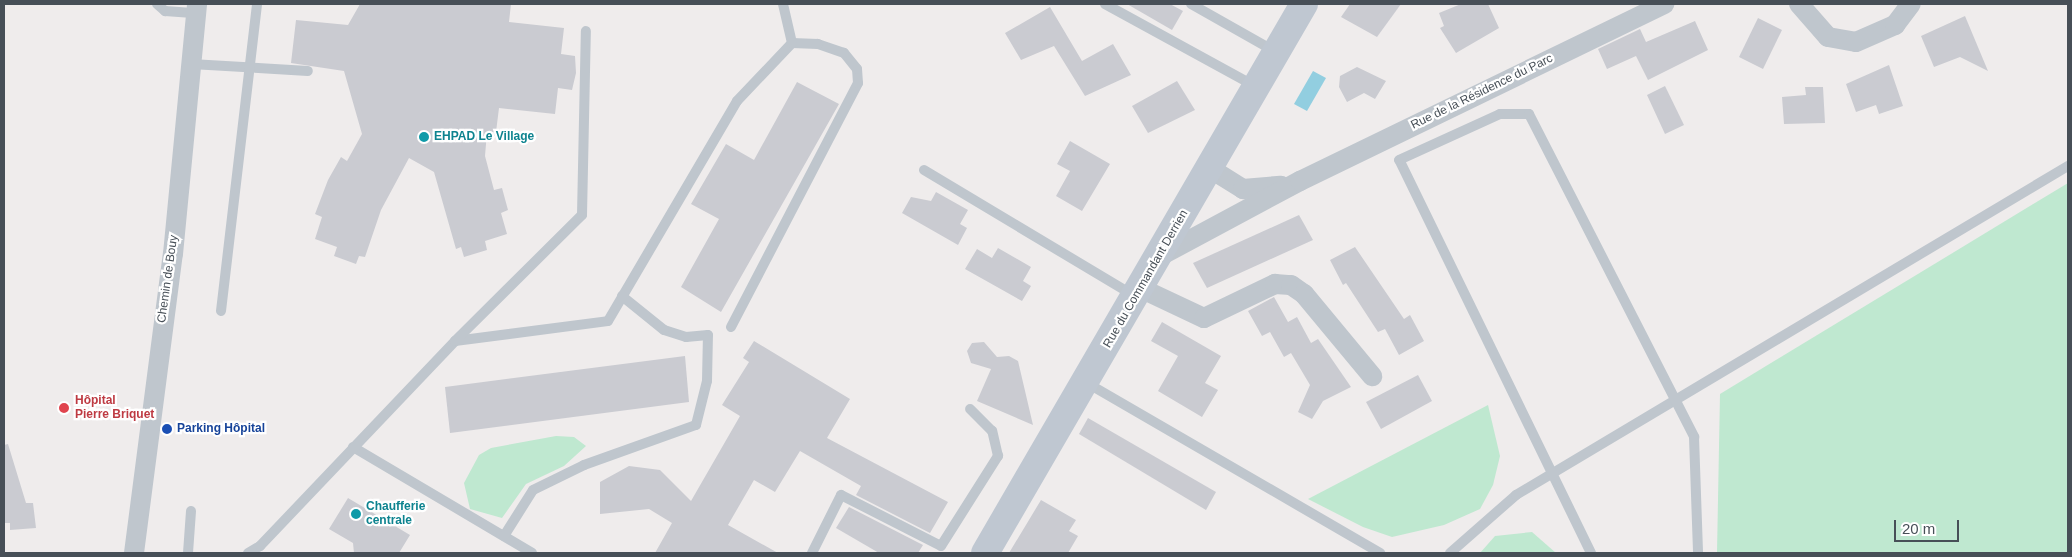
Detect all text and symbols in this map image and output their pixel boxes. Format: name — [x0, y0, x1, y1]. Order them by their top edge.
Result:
street label: Rue de la Résidence du Parc — [1409, 51, 1555, 133]
place label: EHPAD Le Village — [434, 130, 534, 144]
marker: EHPAD Le Village — [418, 131, 430, 143]
street label: Rue du Commandant Derrien — [1101, 208, 1191, 350]
street label: Chemin de Bouy — [155, 234, 181, 324]
place label: Hôpital Pierre Briquet — [75, 394, 154, 422]
marker: Hôpital Pierre Briquet — [57, 401, 71, 415]
place label: Parking Hôpital — [177, 422, 265, 436]
marker: Parking Hôpital — [161, 423, 173, 435]
place label: Chaufferie centrale — [366, 500, 425, 528]
marker: Chaufferie centrale — [350, 508, 362, 520]
scale bar — [1897, 510, 1962, 542]
text: 20 m — [1902, 520, 1935, 537]

